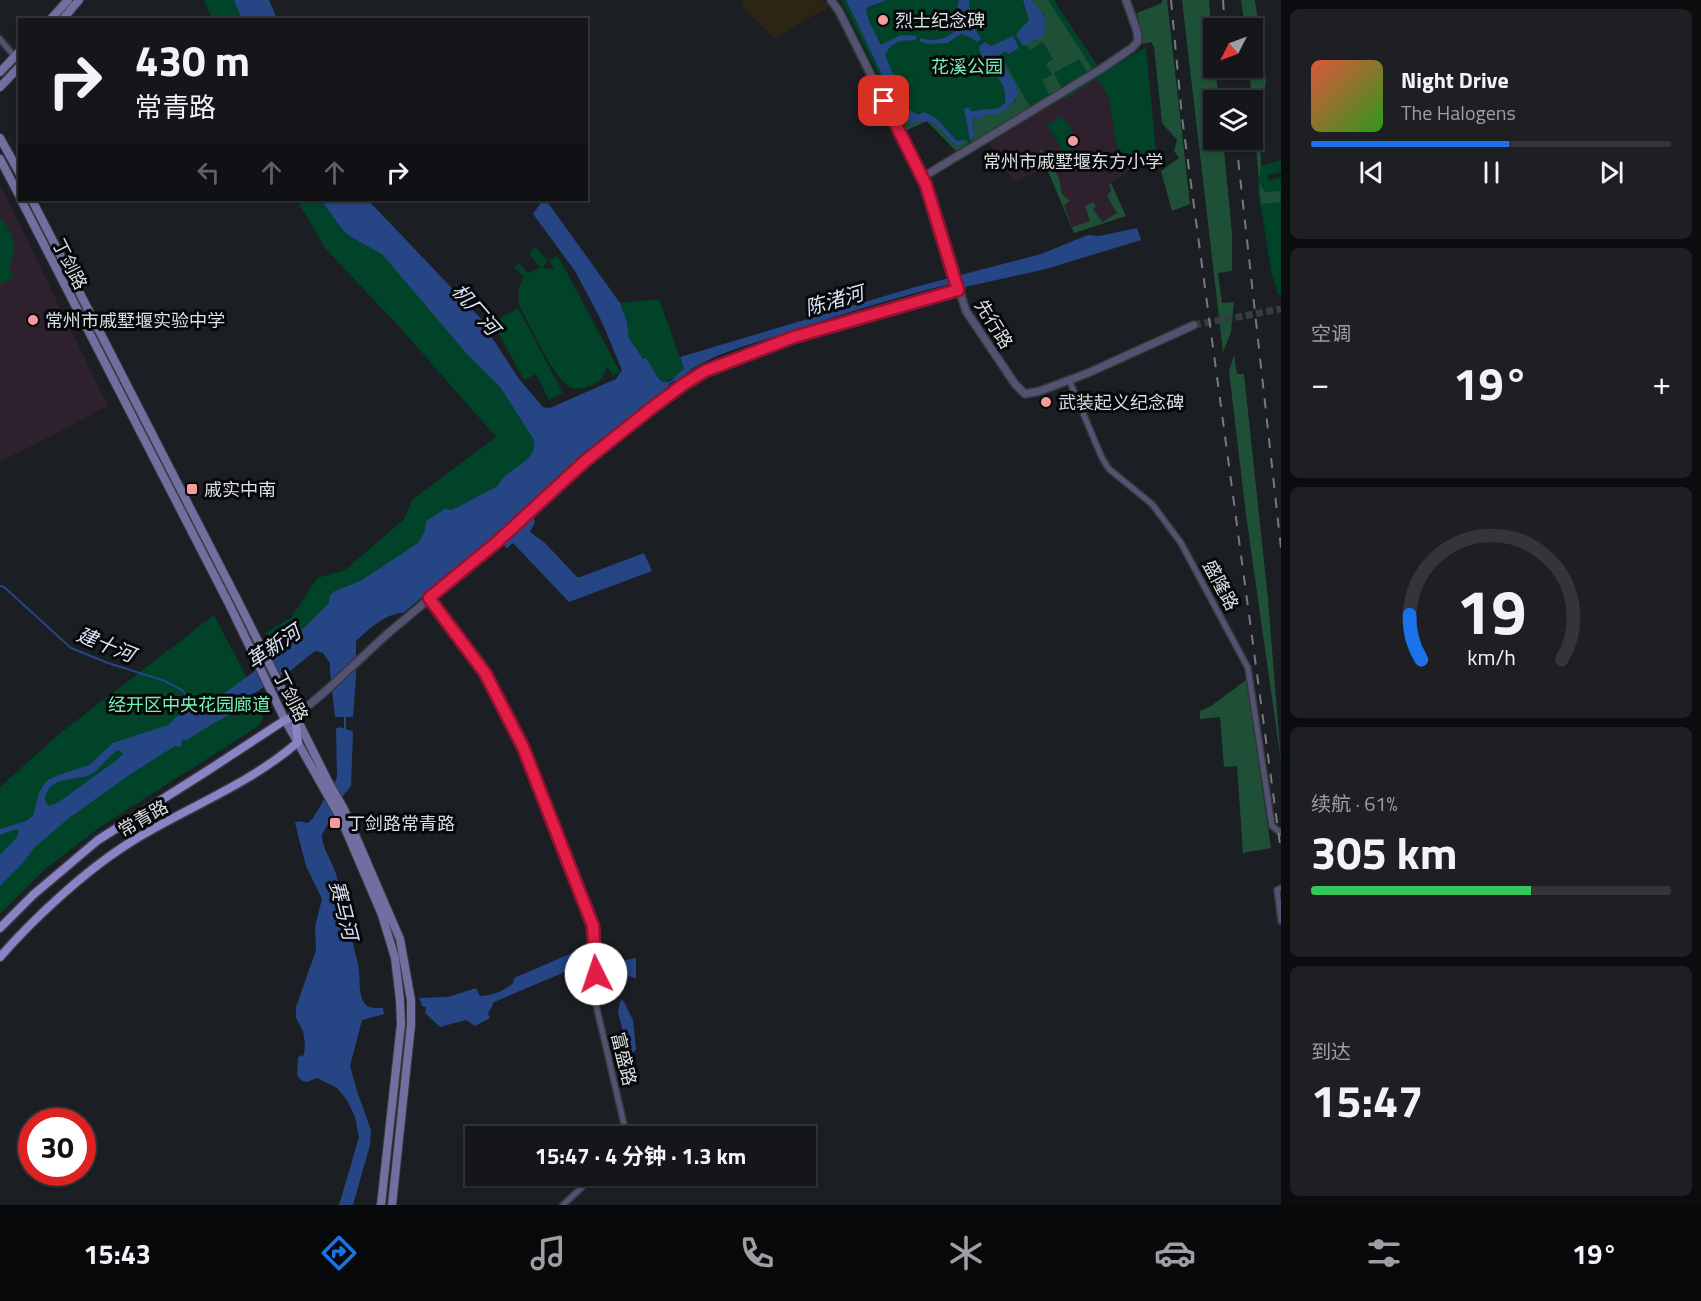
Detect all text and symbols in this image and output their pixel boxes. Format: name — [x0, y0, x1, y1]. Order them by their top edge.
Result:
place label: 烈士纪念碑 — [895, 7, 985, 34]
marker: 烈士纪念碑 — [876, 13, 890, 27]
north arrow — [1203, 18, 1263, 78]
map controls — [1203, 18, 1263, 150]
text: 430 m — [135, 28, 250, 92]
icon: right — [36, 42, 114, 120]
park label: 花溪公园 — [931, 53, 1003, 80]
text: Night Drive — [1401, 63, 1509, 97]
pin — [858, 75, 909, 126]
icon: arrive — [867, 84, 900, 117]
text: 常青路 — [135, 86, 216, 127]
button: layers — [1203, 90, 1263, 150]
text: The Halogens — [1401, 97, 1516, 128]
marker: 常州市戚墅堰东方小学 — [1066, 134, 1080, 148]
place label: 常州市戚墅堰东方小学 — [983, 148, 1163, 175]
icon: left — [192, 156, 225, 189]
icon: ahead — [255, 156, 288, 189]
icon: ahead — [318, 156, 351, 189]
icon: right — [381, 156, 414, 189]
icon: previous — [1355, 156, 1388, 189]
icon: pause — [1475, 156, 1508, 189]
icon: next — [1595, 156, 1628, 189]
street label: 丁剑路 — [46, 234, 94, 294]
water label: 机厂河 — [445, 276, 510, 345]
water label: 陈渚河 — [801, 276, 871, 323]
street label: 先行路 — [968, 294, 1020, 354]
place label: 常州市戚墅堰实验中学 — [45, 307, 225, 334]
marker: 常州市戚墅堰实验中学 — [26, 313, 40, 327]
text: 空调 — [1311, 318, 1351, 349]
text: 19° — [1453, 349, 1529, 417]
text: − — [1311, 358, 1329, 408]
text: + — [1653, 358, 1671, 408]
place label: 武装起义纪念碑 — [1058, 389, 1184, 416]
marker: 武装起义纪念碑 — [1039, 395, 1053, 409]
place label: 戚实中南 — [204, 476, 276, 503]
marker: 戚实中南 — [185, 482, 199, 496]
street label: 盛隆路 — [1196, 555, 1246, 615]
text: 19 — [1456, 563, 1526, 658]
water label: 革新河 — [239, 614, 310, 676]
water label: 建十河 — [72, 618, 143, 671]
text: km/h — [1467, 641, 1515, 673]
street label: 丁剑路 — [267, 666, 315, 726]
park label: 经开区中央花园廊道 — [108, 691, 270, 718]
text: 续航 · 61% — [1311, 788, 1398, 819]
street label: 常青路 — [113, 793, 173, 843]
place label: 丁剑路常青路 — [347, 810, 455, 837]
marker: 丁剑路常青路 — [328, 816, 342, 830]
text: 305 km — [1311, 818, 1457, 886]
water label: 赛马河 — [322, 877, 367, 947]
position arrow — [564, 942, 628, 1006]
street label: 富盛路 — [604, 1030, 644, 1088]
text: 到达 — [1311, 1036, 1351, 1067]
text: 15:47 — [1311, 1066, 1423, 1134]
speed limit sign: 30 — [18, 1108, 96, 1186]
text: 15:47 · 4 分钟 · 1.3 km — [535, 1139, 746, 1173]
icon: directions — [318, 1232, 360, 1274]
icon: music — [527, 1232, 569, 1274]
icon: phone — [736, 1232, 778, 1274]
icon: climate — [945, 1232, 987, 1274]
icon: car — [1154, 1232, 1196, 1274]
icon: filters — [1363, 1232, 1405, 1274]
text: 15:43 — [84, 1233, 151, 1274]
text: 19° — [1572, 1233, 1617, 1274]

